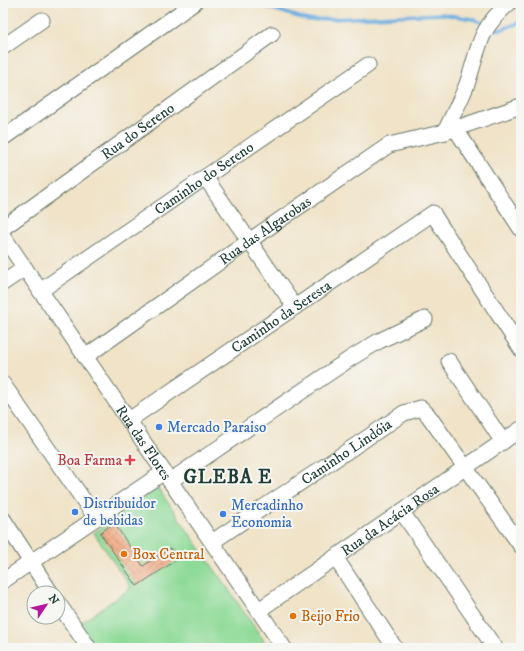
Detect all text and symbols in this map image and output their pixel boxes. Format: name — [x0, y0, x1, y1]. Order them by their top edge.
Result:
street label: Rua do Sereno — [97, 98, 178, 164]
street label: Caminho do Sereno — [150, 137, 257, 219]
street label: Rua das Algarobas — [215, 192, 315, 269]
street label: Caminho da Seresta — [227, 275, 335, 357]
street label: Rua das Flores — [112, 401, 176, 484]
street label: Caminho Lindóia — [297, 414, 396, 489]
place label: Mercado Paraiso — [167, 418, 266, 437]
marker: Mercado Paraiso — [154, 422, 164, 432]
place label: Boa Farma — [57, 451, 123, 470]
marker: Boa Farma — [125, 455, 135, 465]
district label: GLEBA E — [183, 466, 273, 489]
street label: Rua da Acácia Rosa — [337, 479, 443, 560]
place label: Distribuidor de bebidas — [83, 494, 156, 530]
place label: Mercadinho Economia — [231, 496, 303, 532]
marker: Distribuidor de bebidas — [70, 507, 80, 517]
marker: Mercadinho Economia — [218, 509, 228, 519]
place label: Box Central — [132, 545, 205, 564]
marker: Box Central — [119, 549, 129, 559]
north arrow — [26, 585, 66, 625]
text: N — [45, 592, 62, 608]
place label: Beijo Frio — [301, 607, 360, 626]
marker: Beijo Frio — [288, 611, 298, 621]

